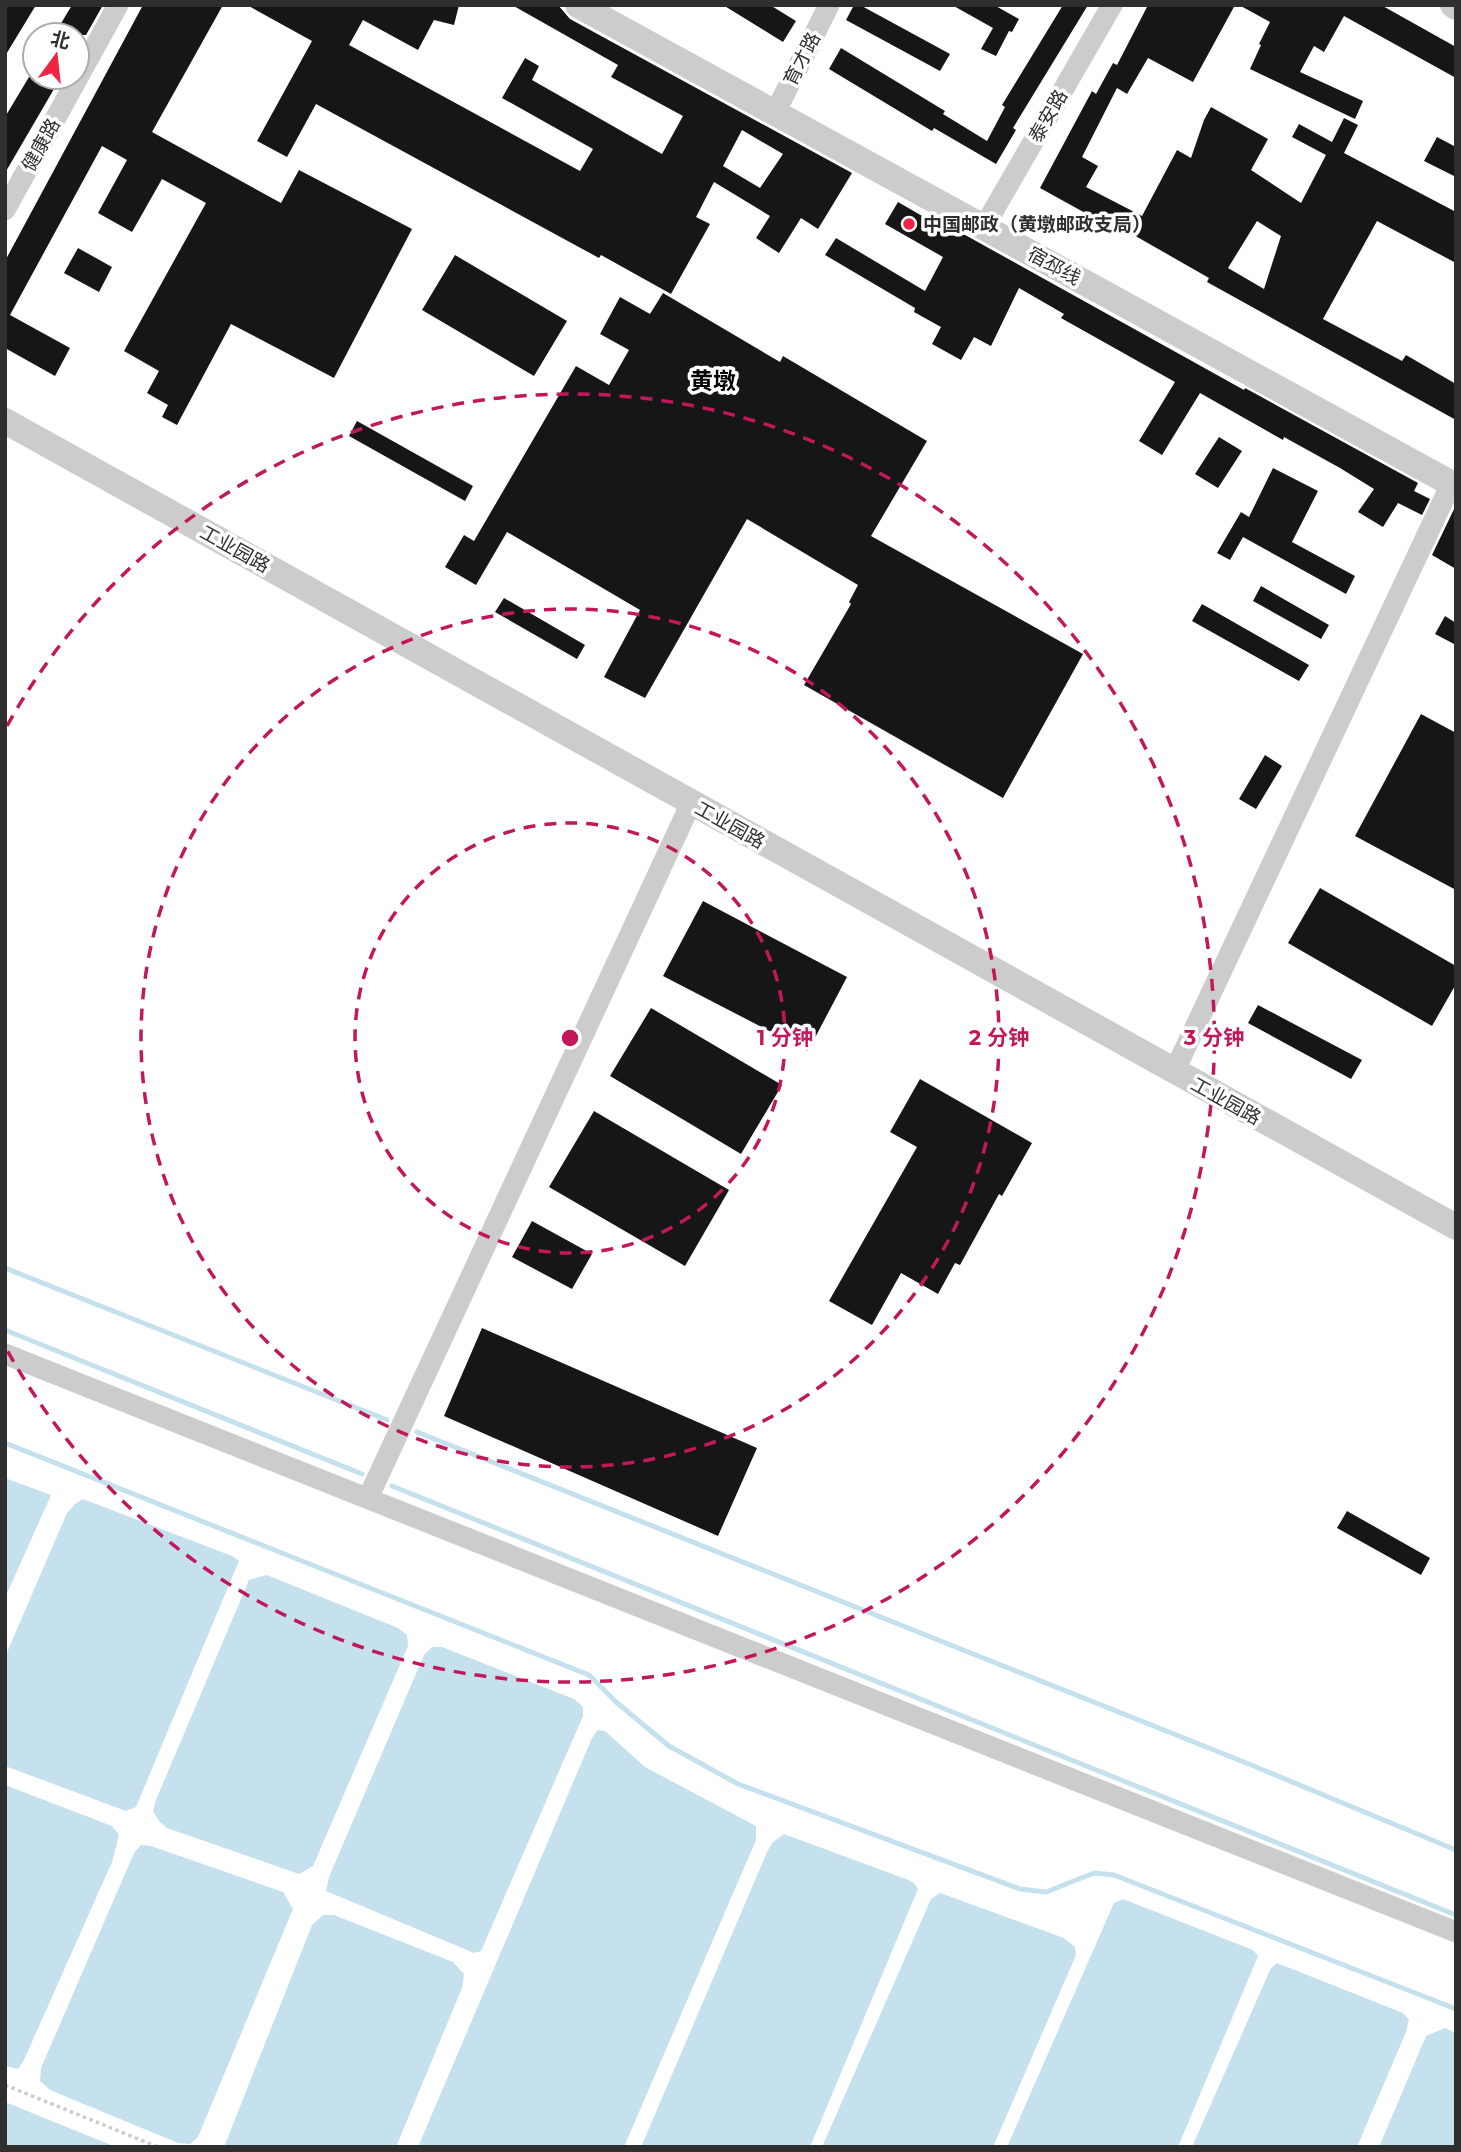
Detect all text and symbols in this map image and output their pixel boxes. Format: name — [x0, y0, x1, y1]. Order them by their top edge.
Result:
north arrow — [21, 21, 91, 91]
text: 北 — [48, 26, 72, 54]
street label: 育才路 — [779, 28, 825, 90]
street label: 泰安路 — [1024, 86, 1072, 146]
street label: 健康路 — [17, 114, 65, 176]
place label: 中国邮政（黄墩邮政支局） — [923, 213, 1151, 236]
marker: 中国邮政（黄墩邮政支局） — [901, 216, 917, 232]
street label: 宿邳线 — [1023, 242, 1085, 290]
district label: 黄墩 — [690, 367, 736, 395]
street label: 工业园路 — [196, 521, 274, 577]
street label: 工业园路 — [691, 797, 769, 853]
text: 1 分钟 — [757, 1025, 813, 1050]
text: 2 分钟 — [969, 1025, 1029, 1050]
text: 3 分钟 — [1183, 1025, 1244, 1050]
centre of rings — [558, 1026, 582, 1050]
street label: 工业园路 — [1187, 1073, 1265, 1129]

